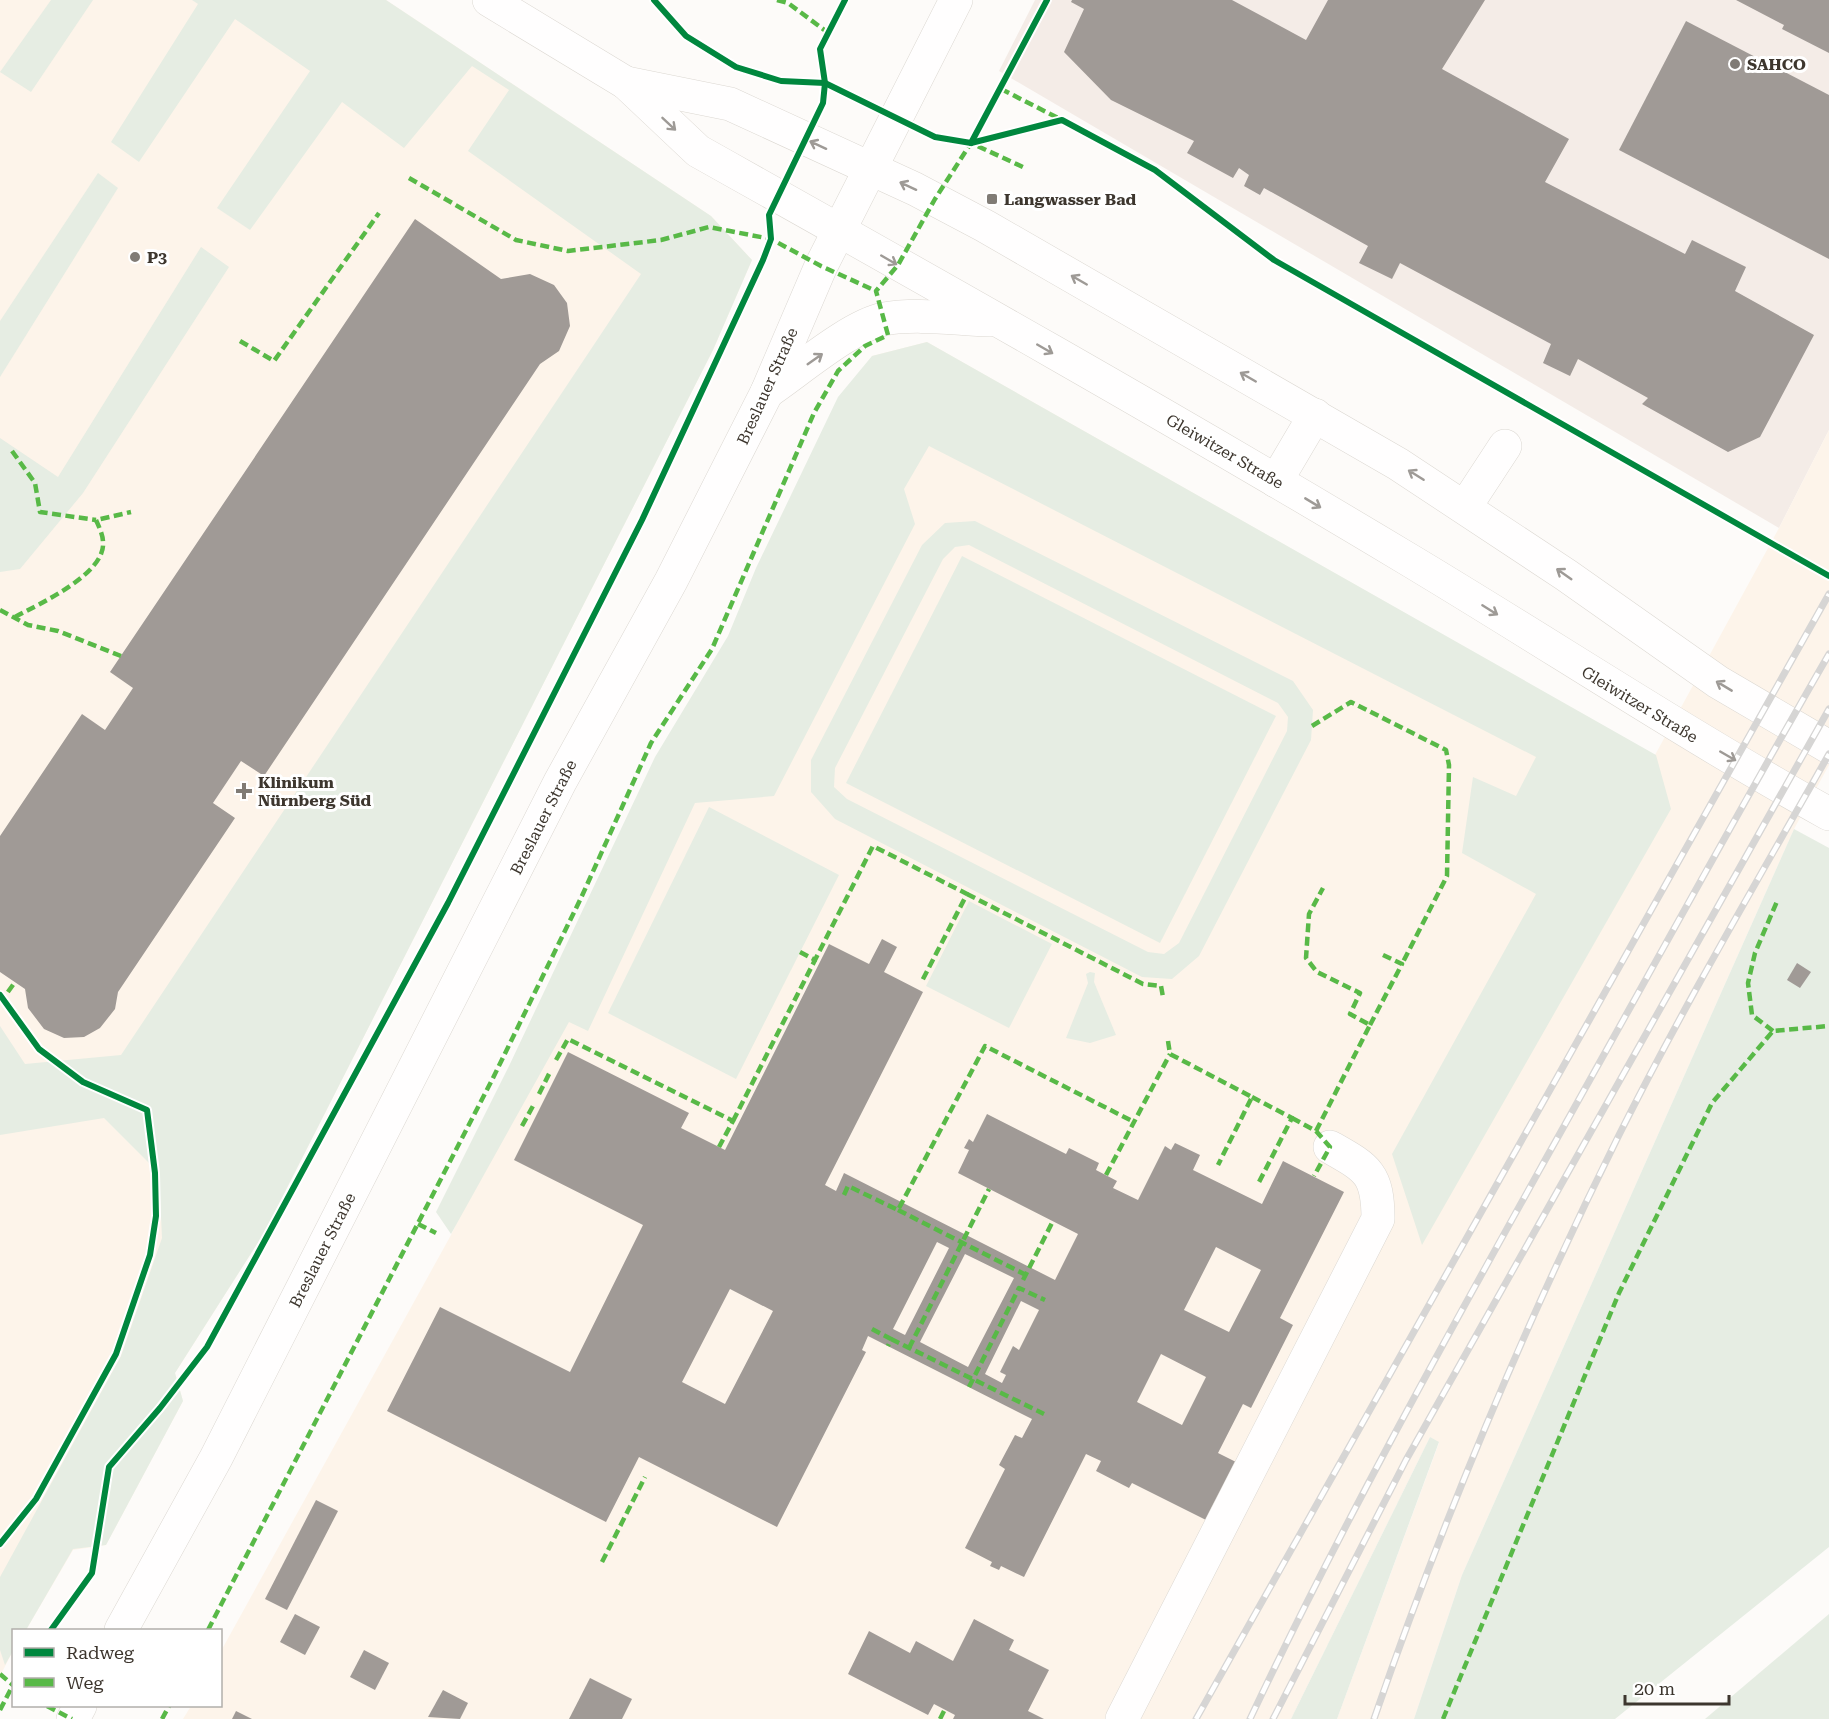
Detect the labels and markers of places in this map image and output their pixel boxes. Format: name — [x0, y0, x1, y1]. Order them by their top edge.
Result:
place label: SAHCO — [1747, 55, 1806, 74]
marker: SAHCO — [1728, 57, 1742, 71]
place label: Langwasser Bad — [1004, 190, 1137, 209]
marker: Langwasser Bad — [985, 192, 999, 206]
place label: P3 — [147, 248, 167, 267]
marker: P3 — [128, 250, 142, 264]
place label: Klinikum Nürnberg Süd — [258, 773, 371, 810]
marker: Klinikum Nürnberg Süd — [235, 782, 253, 800]

